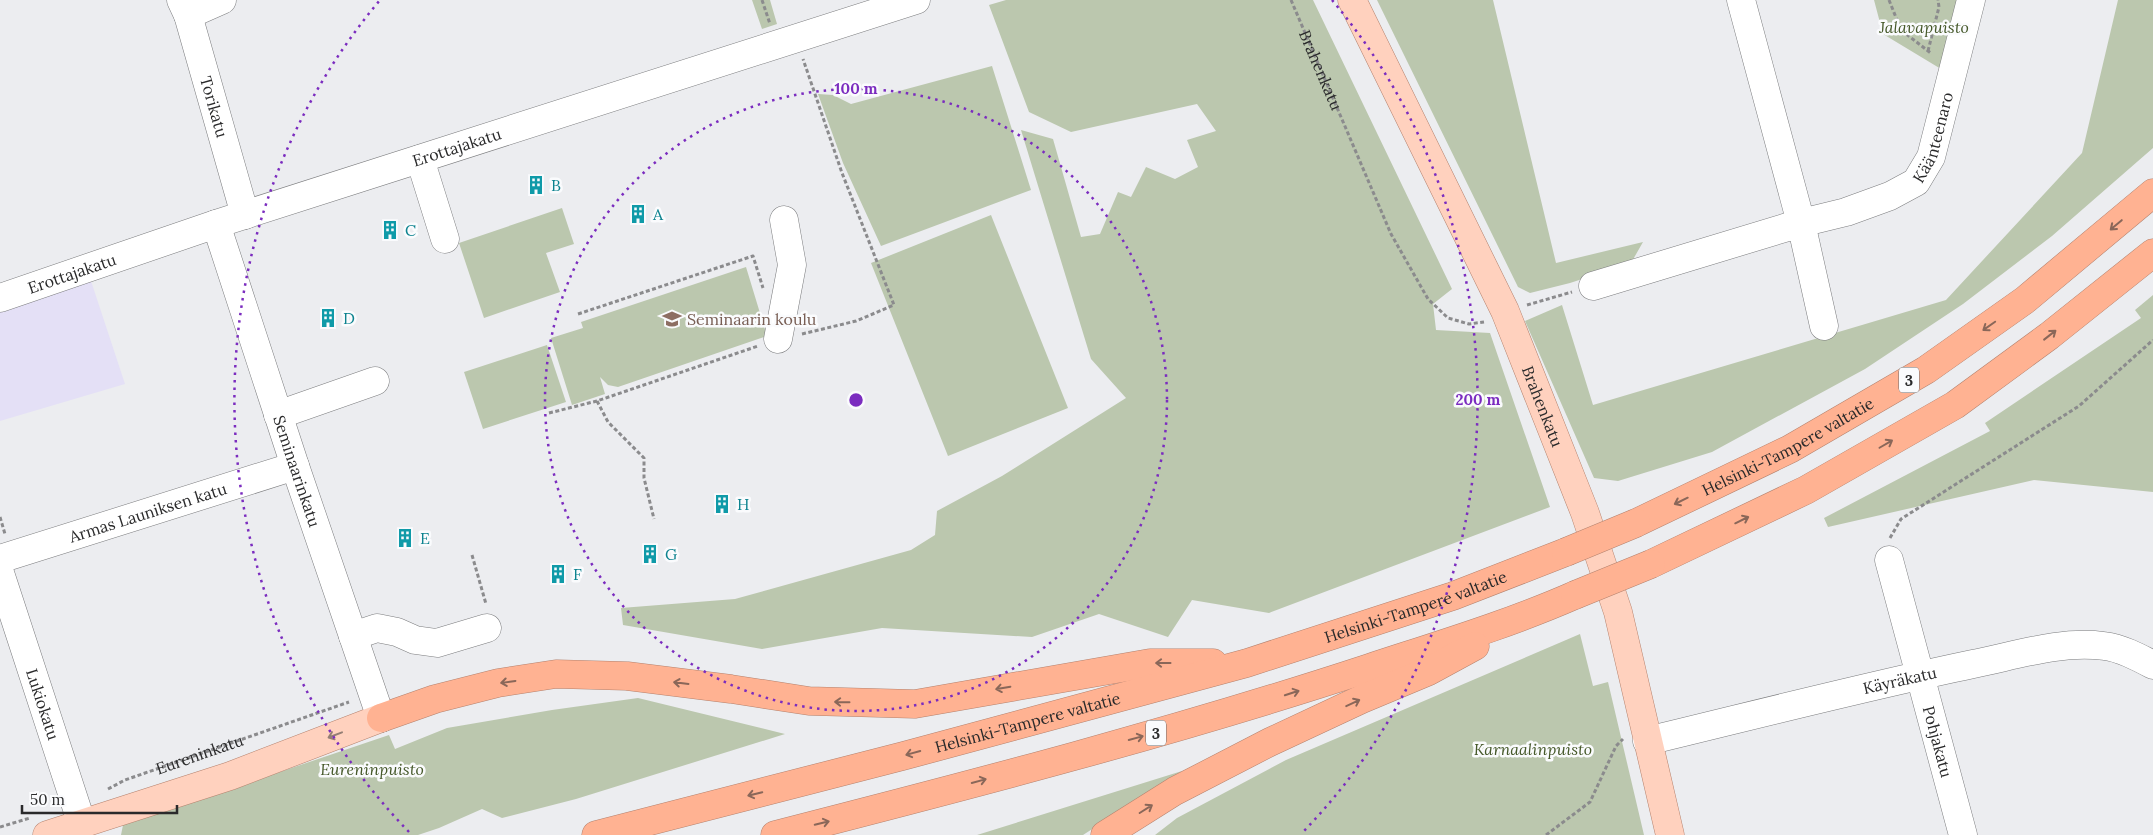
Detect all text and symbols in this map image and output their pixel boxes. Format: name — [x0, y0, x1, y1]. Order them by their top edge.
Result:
park label: Jalavapuisto — [1878, 17, 1969, 37]
street label: Brahenkatu — [1295, 27, 1347, 113]
street label: Torikatu — [196, 74, 233, 140]
text: 100 m — [835, 79, 878, 98]
street label: Käänteenaro — [1908, 90, 1957, 186]
street label: Erottajakatu — [410, 123, 504, 171]
building icon: B — [525, 174, 547, 196]
place label: B — [551, 175, 561, 195]
building icon: A — [627, 203, 649, 225]
place label: A — [652, 204, 664, 224]
building icon: C — [379, 219, 401, 241]
one-way arrow — [2110, 219, 2123, 230]
place label: C — [405, 220, 416, 240]
street label: Erottajakatu — [25, 249, 119, 298]
building icon: D — [317, 307, 339, 329]
place label: D — [343, 308, 355, 328]
school or university icon: Seminaarin koulu — [661, 308, 683, 330]
place label: Seminaarin koulu — [687, 309, 817, 329]
one-way arrow — [1982, 321, 1996, 331]
one-way arrow — [2043, 330, 2057, 340]
street label: Brahenkatu — [1518, 363, 1568, 450]
road number: 3 — [1899, 368, 1919, 392]
text: 200 m — [1456, 390, 1501, 409]
centre of rings — [847, 391, 865, 409]
street label: Helsinki-Tampere valtatie — [1699, 393, 1877, 500]
street label: Seminaarinkatu — [269, 413, 325, 530]
one-way arrow — [1878, 439, 1892, 449]
street label: Armas Launiksen katu — [66, 478, 229, 547]
building icon: H — [711, 493, 733, 515]
place label: H — [737, 494, 749, 514]
one-way arrow — [1674, 497, 1689, 507]
one-way arrow — [1735, 515, 1750, 525]
building icon: E — [394, 527, 416, 549]
place label: E — [420, 528, 430, 548]
building icon: G — [639, 543, 661, 565]
place label: G — [665, 544, 677, 564]
building icon: F — [547, 563, 569, 585]
place label: F — [573, 564, 582, 584]
street label: Helsinki-Tampere valtatie — [1322, 566, 1510, 647]
one-way arrow — [1156, 658, 1172, 668]
street label: Käyräkatu — [1861, 662, 1939, 698]
street label: Lukiokatu — [22, 666, 64, 743]
one-way arrow — [500, 677, 516, 687]
one-way arrow — [673, 678, 689, 688]
one-way arrow — [995, 684, 1011, 694]
street label: Helsinki-Tampere valtatie — [933, 688, 1123, 757]
one-way arrow — [1284, 688, 1300, 698]
one-way arrow — [834, 697, 850, 707]
one-way arrow — [1345, 698, 1360, 707]
street label: Pohjakatu — [1919, 704, 1957, 780]
road number: 3 — [1146, 720, 1166, 746]
street label: Eureninkatu — [153, 729, 246, 779]
one-way arrow — [328, 731, 343, 740]
one-way arrow — [1127, 733, 1143, 743]
park label: Karnaalinpuisto — [1474, 739, 1592, 759]
one-way arrow — [905, 749, 921, 758]
park label: Eureninpuisto — [320, 759, 424, 779]
one-way arrow — [971, 776, 987, 786]
scale bar — [22, 782, 178, 814]
text: 50 m — [30, 790, 65, 809]
one-way arrow — [748, 790, 764, 799]
one-way arrow — [1139, 803, 1153, 813]
one-way arrow — [813, 818, 829, 827]

